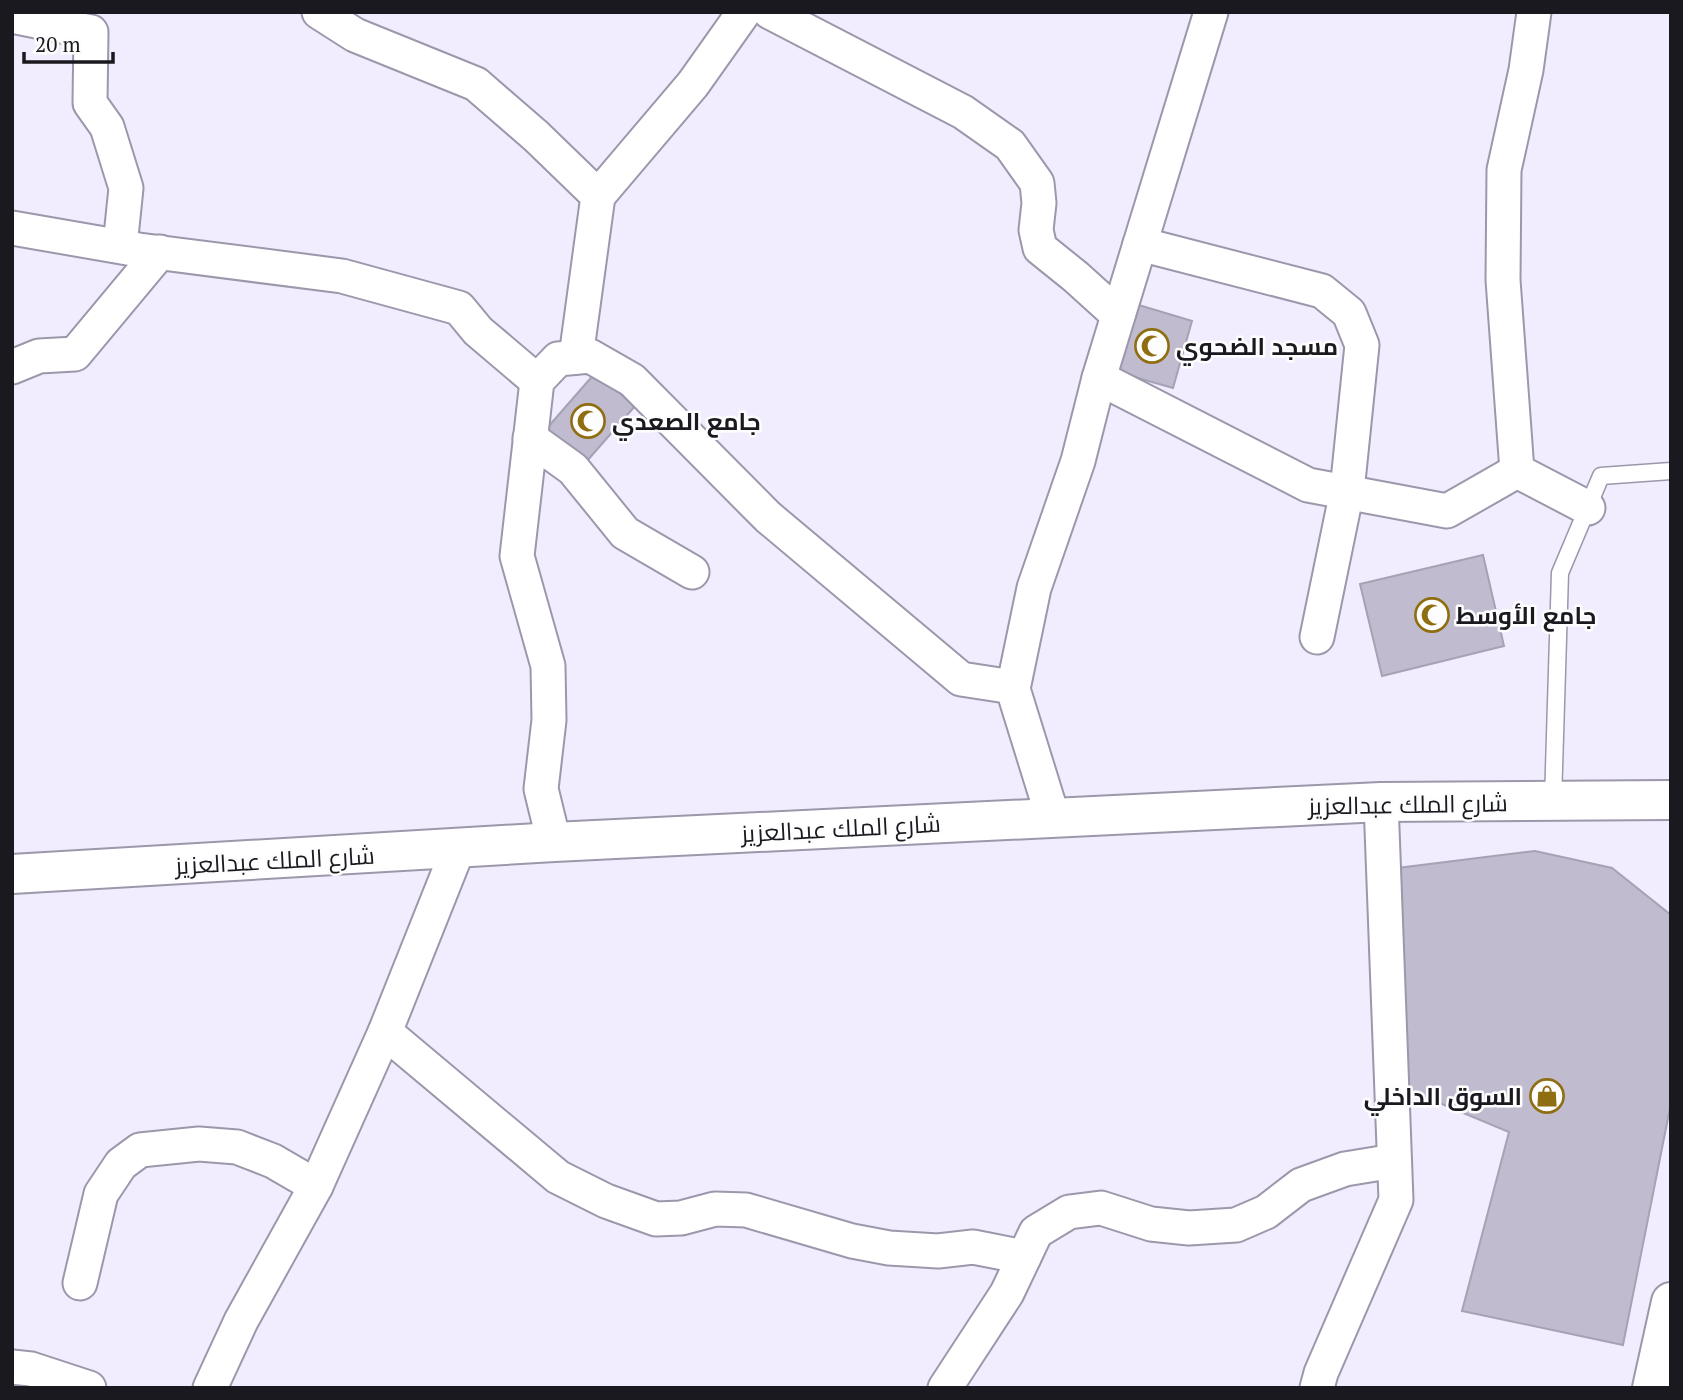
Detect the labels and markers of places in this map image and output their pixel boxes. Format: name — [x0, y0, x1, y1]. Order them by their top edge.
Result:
mosque icon: مسجد الضحوي — [1133, 327, 1171, 365]
place label: مسجد الضحوي — [1176, 330, 1338, 366]
mosque icon: جامع الصعدي — [569, 402, 607, 440]
place label: جامع الصعدي — [612, 405, 761, 441]
mosque icon: جامع الأوسط — [1413, 596, 1451, 634]
place label: جامع الأوسط — [1456, 599, 1596, 632]
shop icon: السوق الداخلي — [1528, 1077, 1566, 1115]
place label: السوق الداخلي — [1364, 1080, 1522, 1116]

